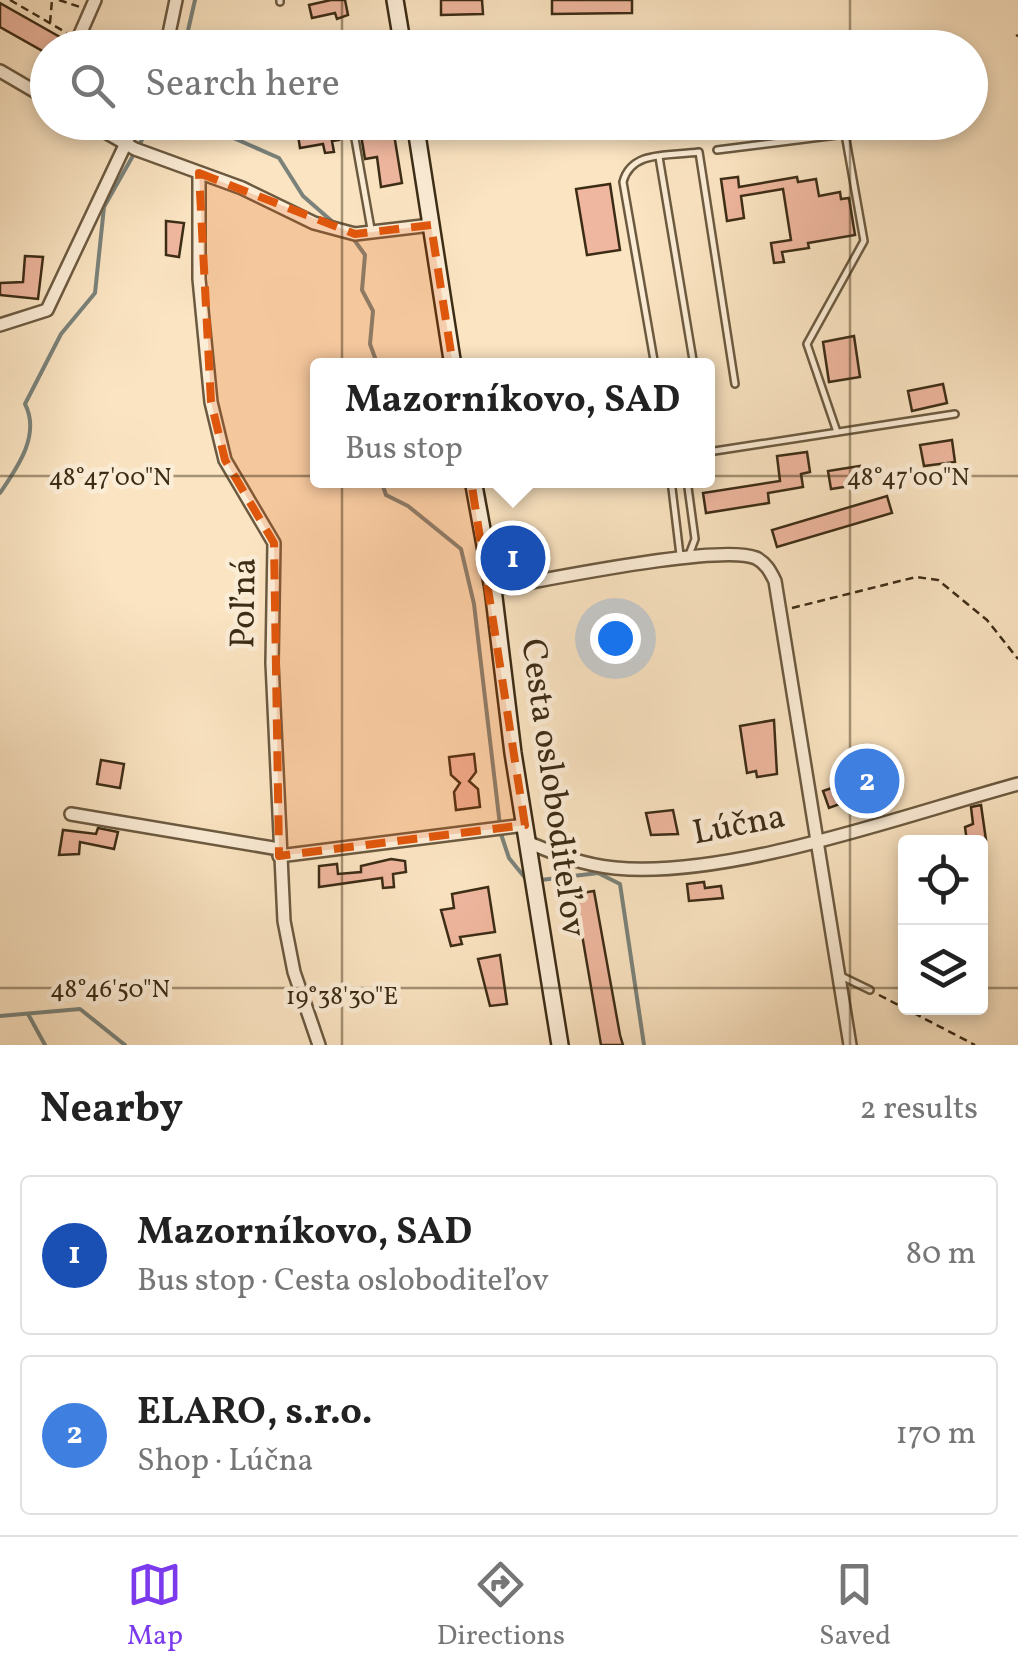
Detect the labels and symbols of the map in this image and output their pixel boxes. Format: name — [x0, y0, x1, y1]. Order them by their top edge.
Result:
text: 48°47'00"N — [48, 461, 172, 496]
text: 48°47'00"N — [846, 461, 970, 496]
pin: 1 — [480, 520, 546, 596]
street label: Poľná — [220, 557, 270, 649]
your location — [590, 613, 641, 664]
street label: Cesta osloboditeľov — [507, 636, 597, 940]
pin: 2 — [834, 744, 900, 818]
street label: Lúčna — [689, 794, 789, 858]
text: 48°46'50"N — [50, 973, 170, 1008]
text: 19°38'30"E — [286, 980, 398, 1015]

